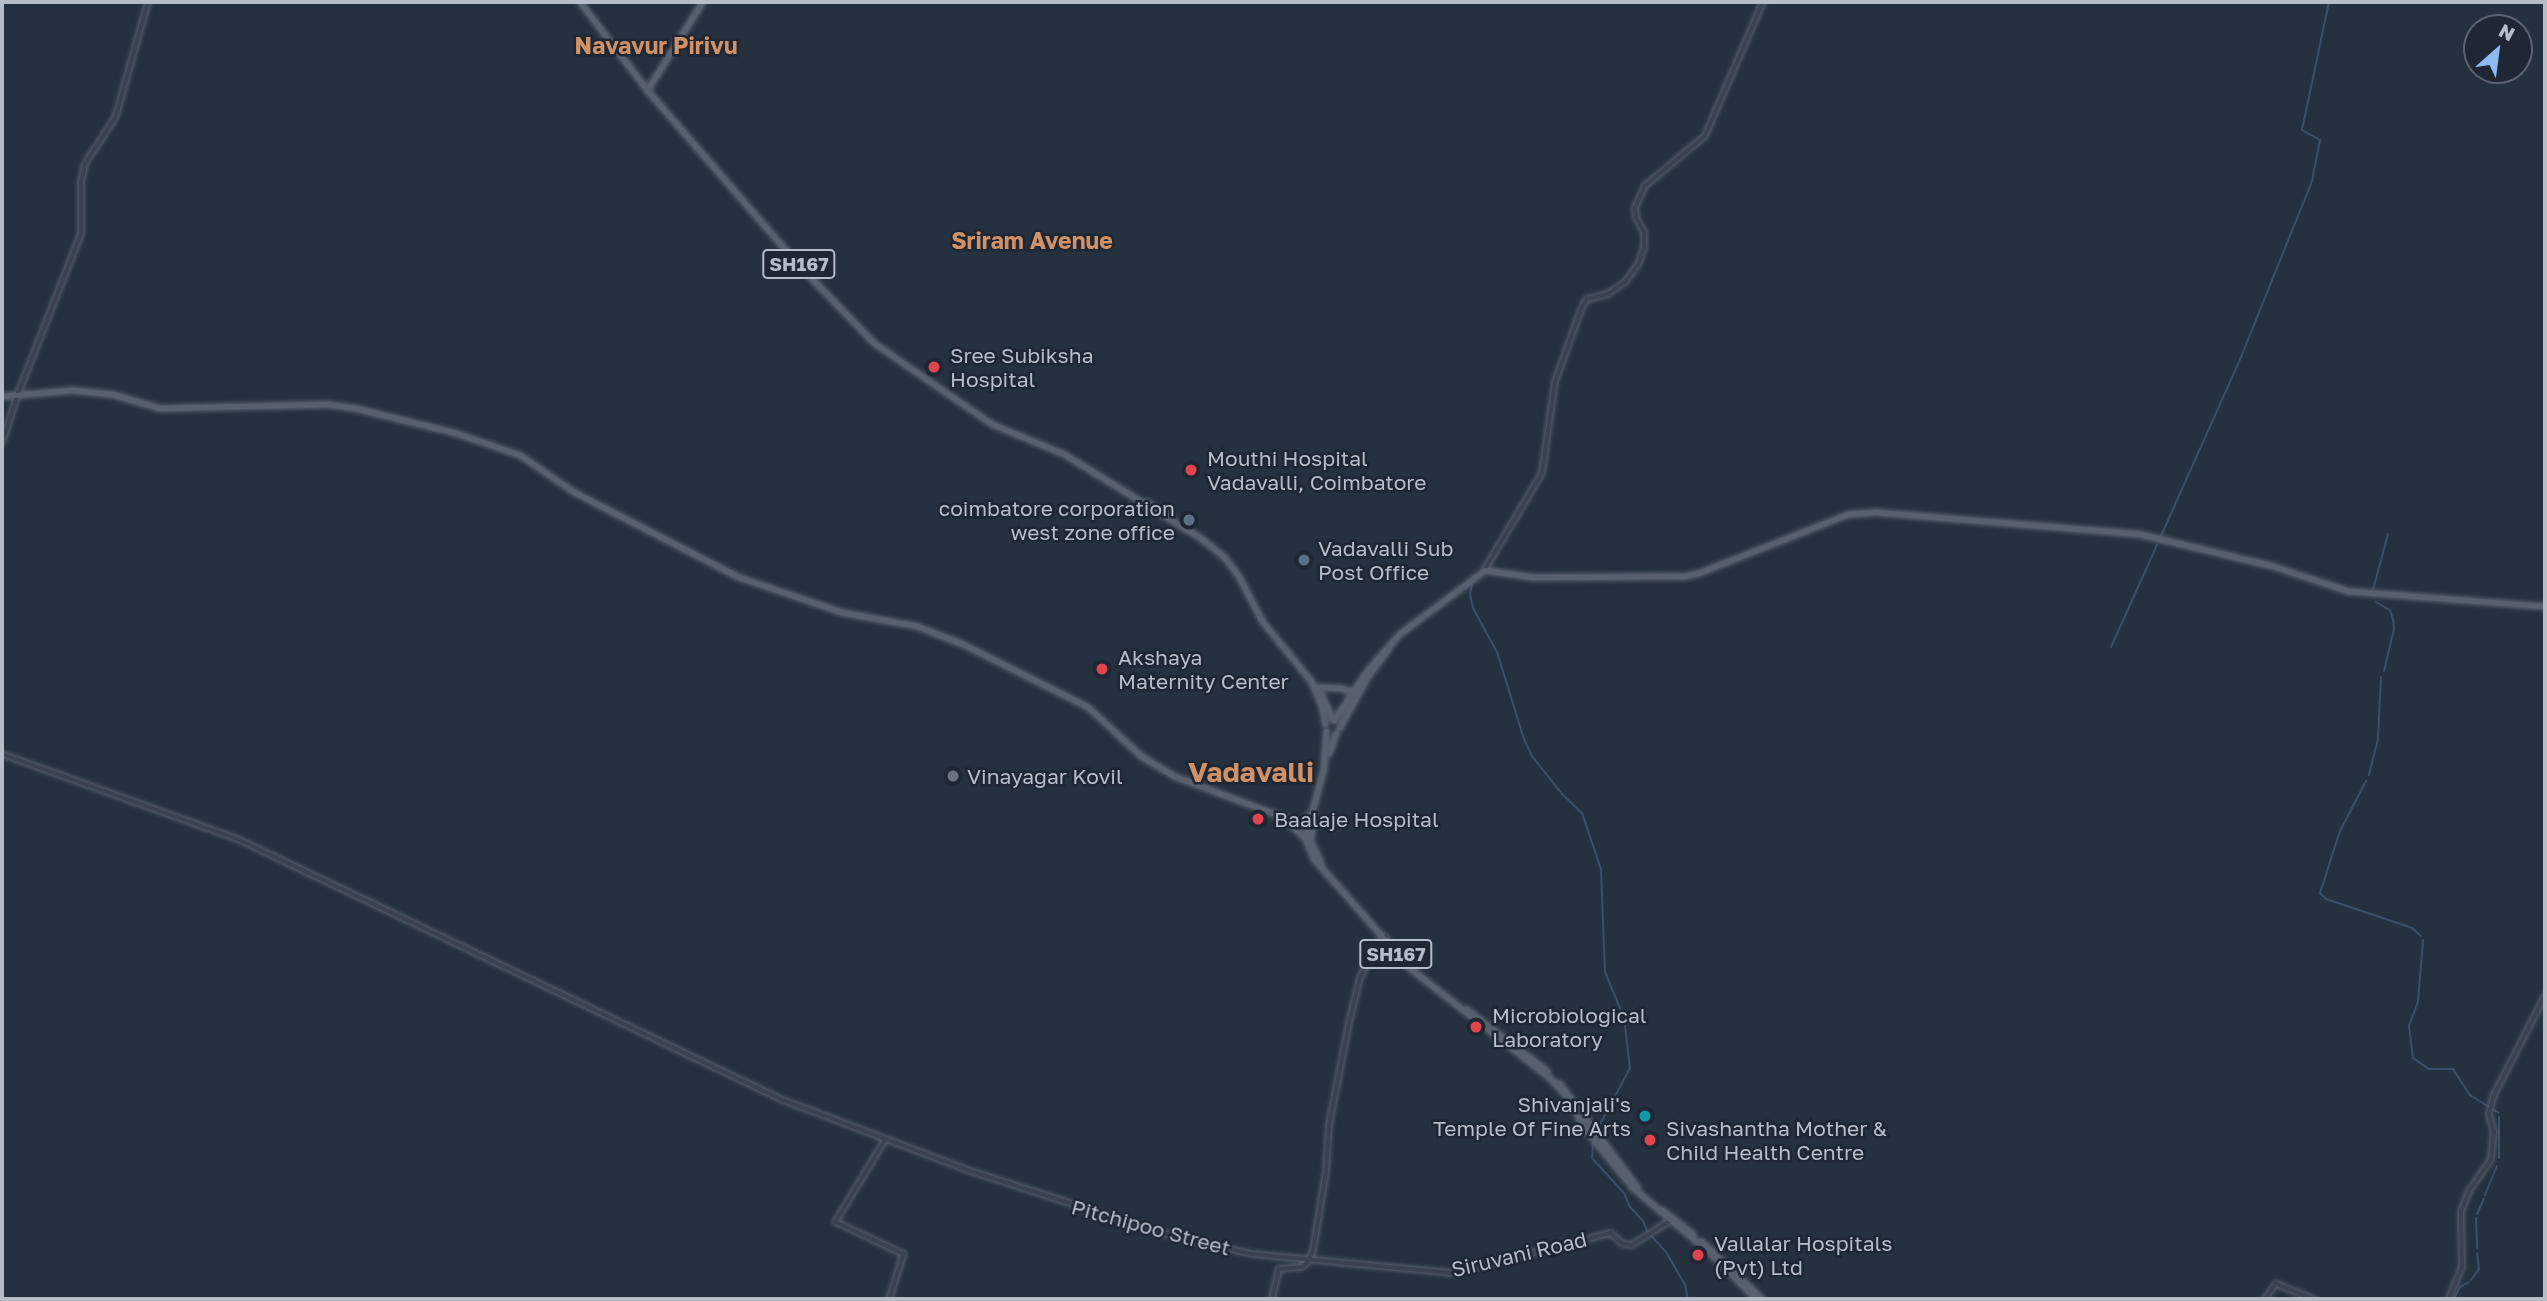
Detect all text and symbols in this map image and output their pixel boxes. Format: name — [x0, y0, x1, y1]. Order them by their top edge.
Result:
north arrow — [2463, 14, 2533, 84]
text: N — [2495, 18, 2519, 45]
district label: Navavur Pirivu — [574, 31, 738, 59]
district label: Sriram Avenue — [951, 226, 1113, 254]
road number: SH167 — [762, 248, 836, 280]
place label: Sree Subiksha Hospital — [950, 342, 1093, 392]
marker: Sree Subiksha Hospital — [924, 357, 944, 377]
place label: Mouthi Hospital Vadavalli, Coimbatore — [1207, 445, 1426, 495]
marker: Mouthi Hospital Vadavalli, Coimbatore — [1181, 460, 1201, 480]
place label: coimbatore corporation west zone office — [939, 495, 1175, 545]
marker: coimbatore corporation west zone office — [1181, 512, 1197, 528]
place label: Vadavalli Sub Post Office — [1318, 535, 1453, 585]
marker: Vadavalli Sub Post Office — [1296, 552, 1312, 568]
place label: Akshaya Maternity Center — [1118, 644, 1289, 694]
marker: Akshaya Maternity Center — [1092, 659, 1112, 679]
district label: Vadavalli — [1188, 755, 1314, 789]
place label: Vinayagar Kovil — [967, 763, 1123, 789]
marker: Vinayagar Kovil — [945, 768, 961, 784]
place label: Baalaje Hospital — [1274, 806, 1439, 832]
marker: Baalaje Hospital — [1248, 809, 1268, 829]
road number: SH167 — [1359, 938, 1433, 970]
place label: Microbiological Laboratory — [1492, 1002, 1647, 1052]
marker: Microbiological Laboratory — [1466, 1017, 1486, 1037]
place label: Shivanjali's Temple Of Fine Arts — [1433, 1091, 1631, 1141]
marker: Shivanjali's Temple Of Fine Arts — [1637, 1108, 1653, 1124]
place label: Sivashantha Mother & Child Health Centre — [1666, 1115, 1887, 1165]
marker: Sivashantha Mother & Child Health Centre — [1640, 1130, 1660, 1150]
street label: Pitchipoo Street — [1069, 1194, 1233, 1260]
street label: Siruvani Road — [1449, 1226, 1589, 1282]
place label: Vallalar Hospitals (Pvt) Ltd — [1714, 1230, 1892, 1280]
marker: Vallalar Hospitals (Pvt) Ltd — [1688, 1245, 1708, 1265]

